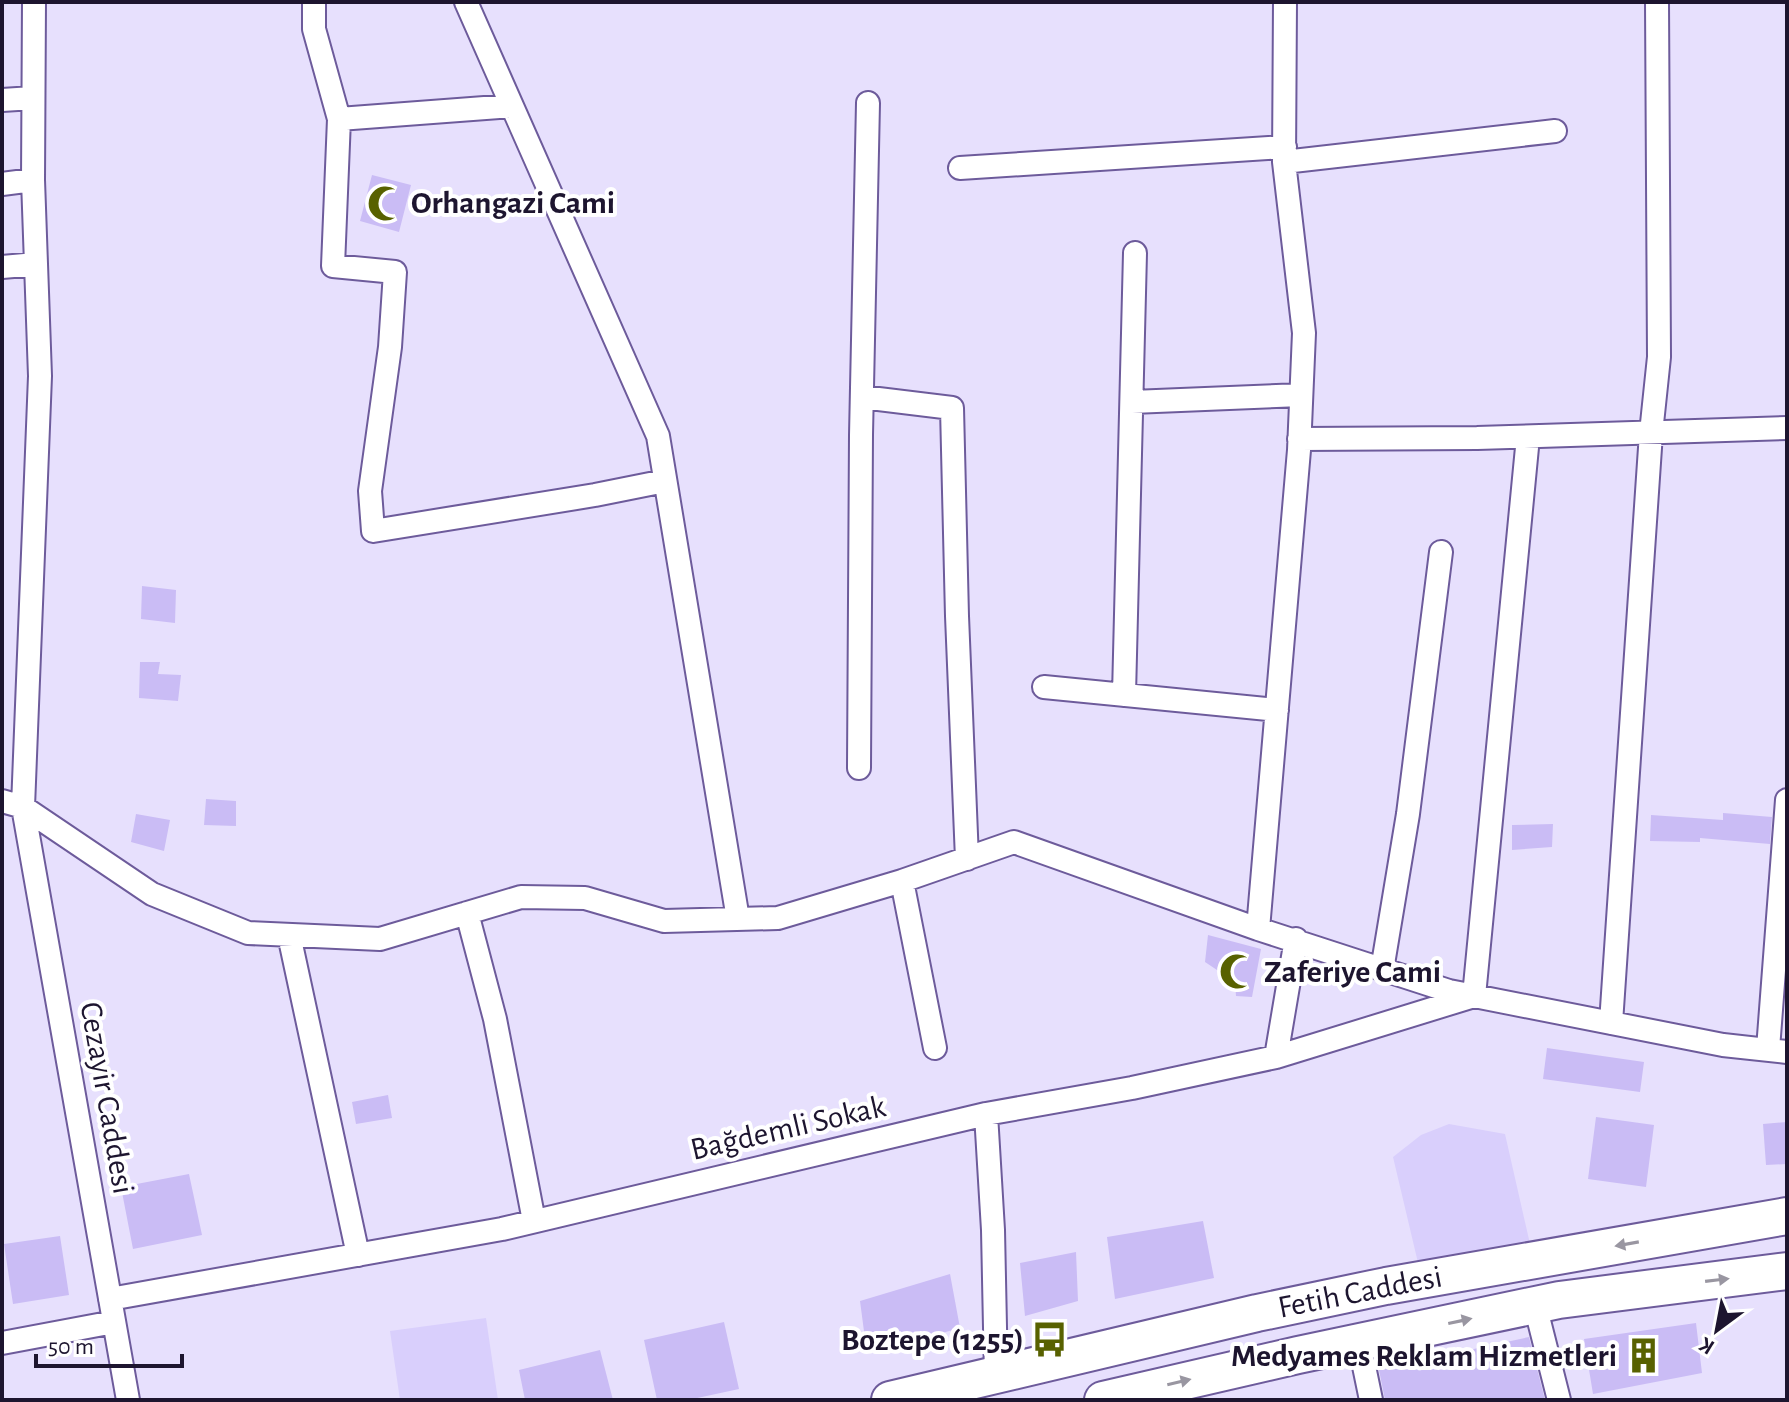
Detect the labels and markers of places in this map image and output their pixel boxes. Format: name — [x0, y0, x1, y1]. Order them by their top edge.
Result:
mosque icon: Orhangazi Cami — [366, 184, 404, 222]
place label: Orhangazi Cami — [411, 187, 615, 219]
mosque icon: Zaferiye Cami — [1219, 953, 1257, 991]
place label: Zaferiye Cami — [1264, 956, 1441, 988]
bus stop icon: Boztepe (1255) — [1031, 1321, 1069, 1359]
place label: Boztepe (1255) — [841, 1324, 1024, 1356]
building icon: Medyames Reklam Hizmetleri — [1624, 1337, 1662, 1375]
place label: Medyames Reklam Hizmetleri — [1231, 1340, 1617, 1372]

